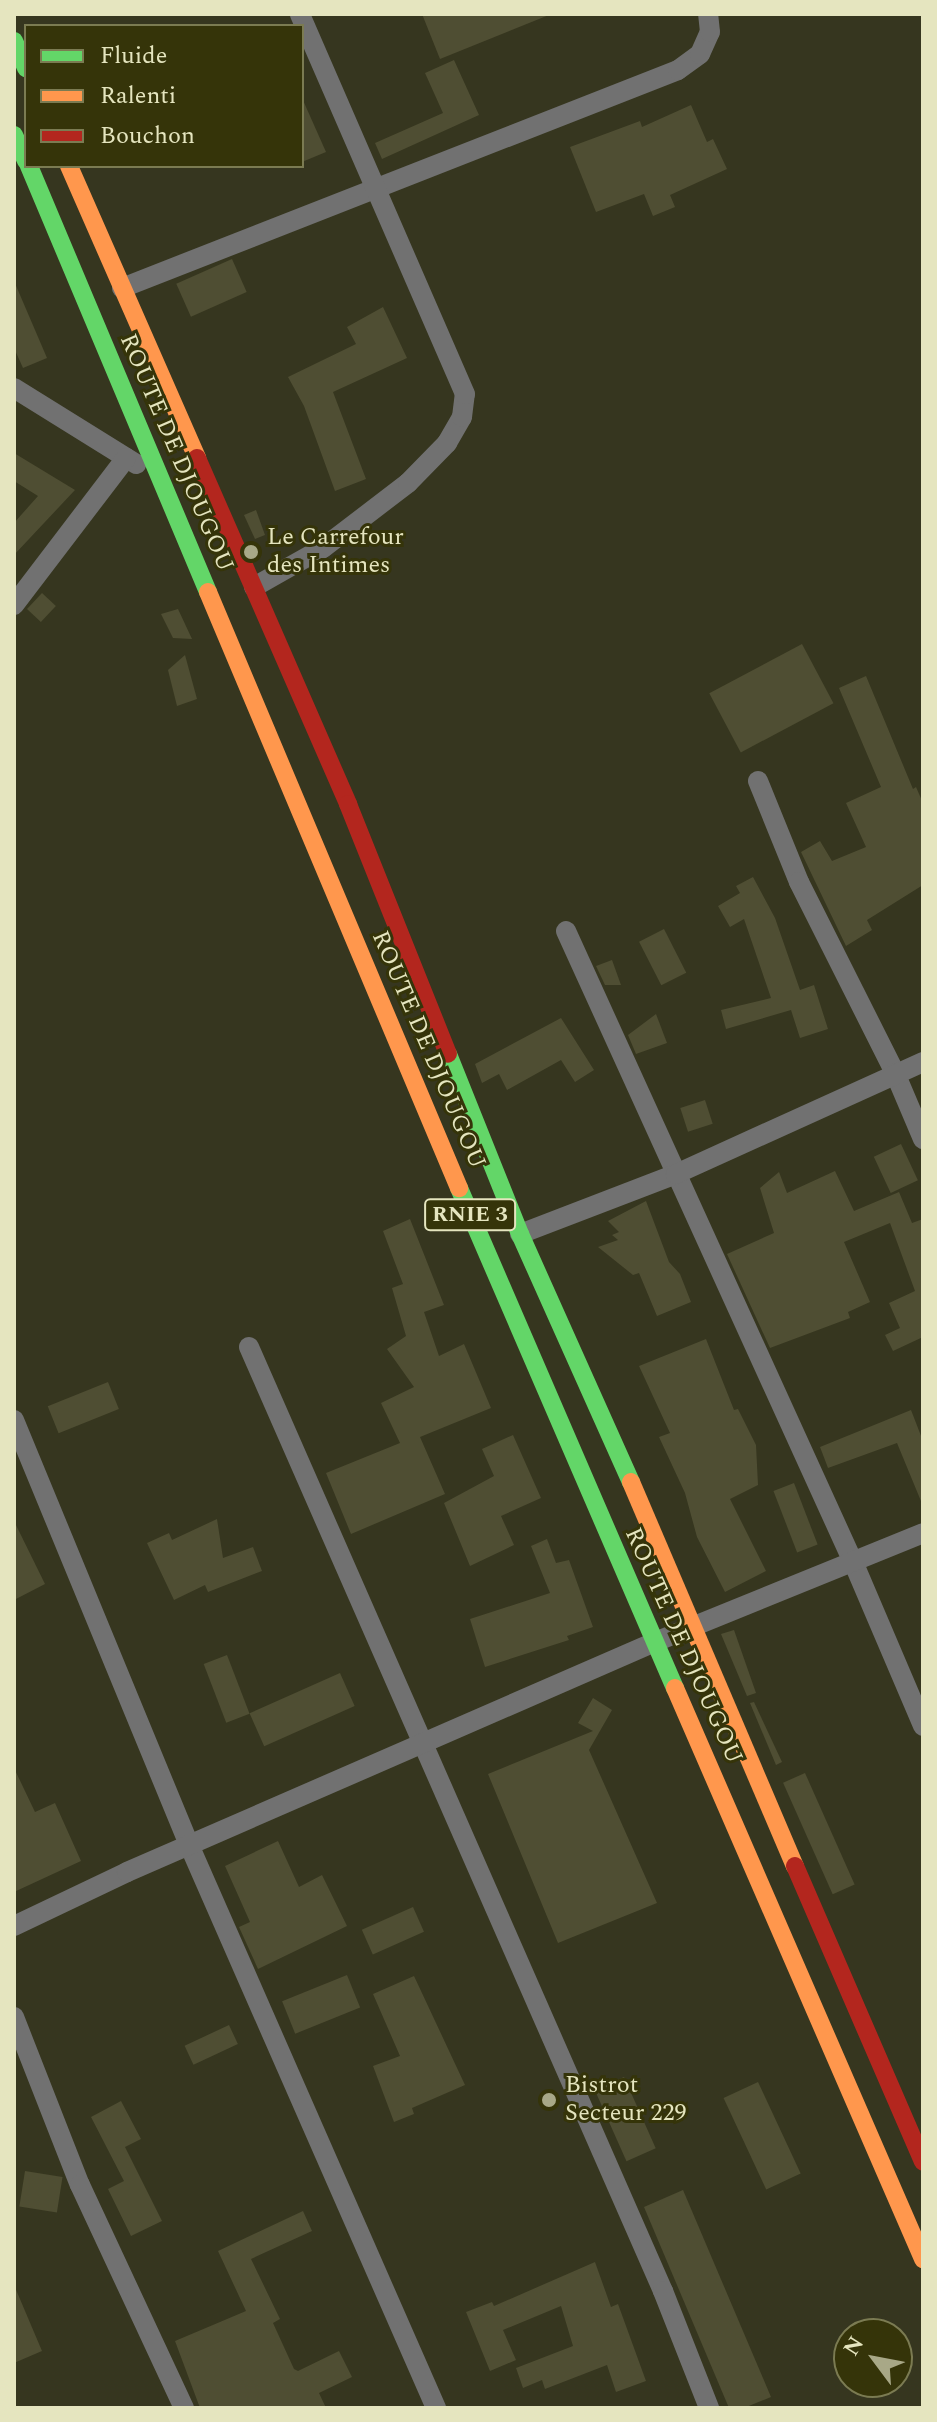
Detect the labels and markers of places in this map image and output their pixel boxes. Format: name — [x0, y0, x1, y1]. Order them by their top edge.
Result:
place label: Le Carrefour des Intimes — [267, 524, 404, 580]
marker: Le Carrefour des Intimes — [242, 543, 260, 561]
place label: Bistrot Secteur 229 — [565, 2072, 686, 2128]
marker: Bistrot Secteur 229 — [540, 2091, 558, 2109]

